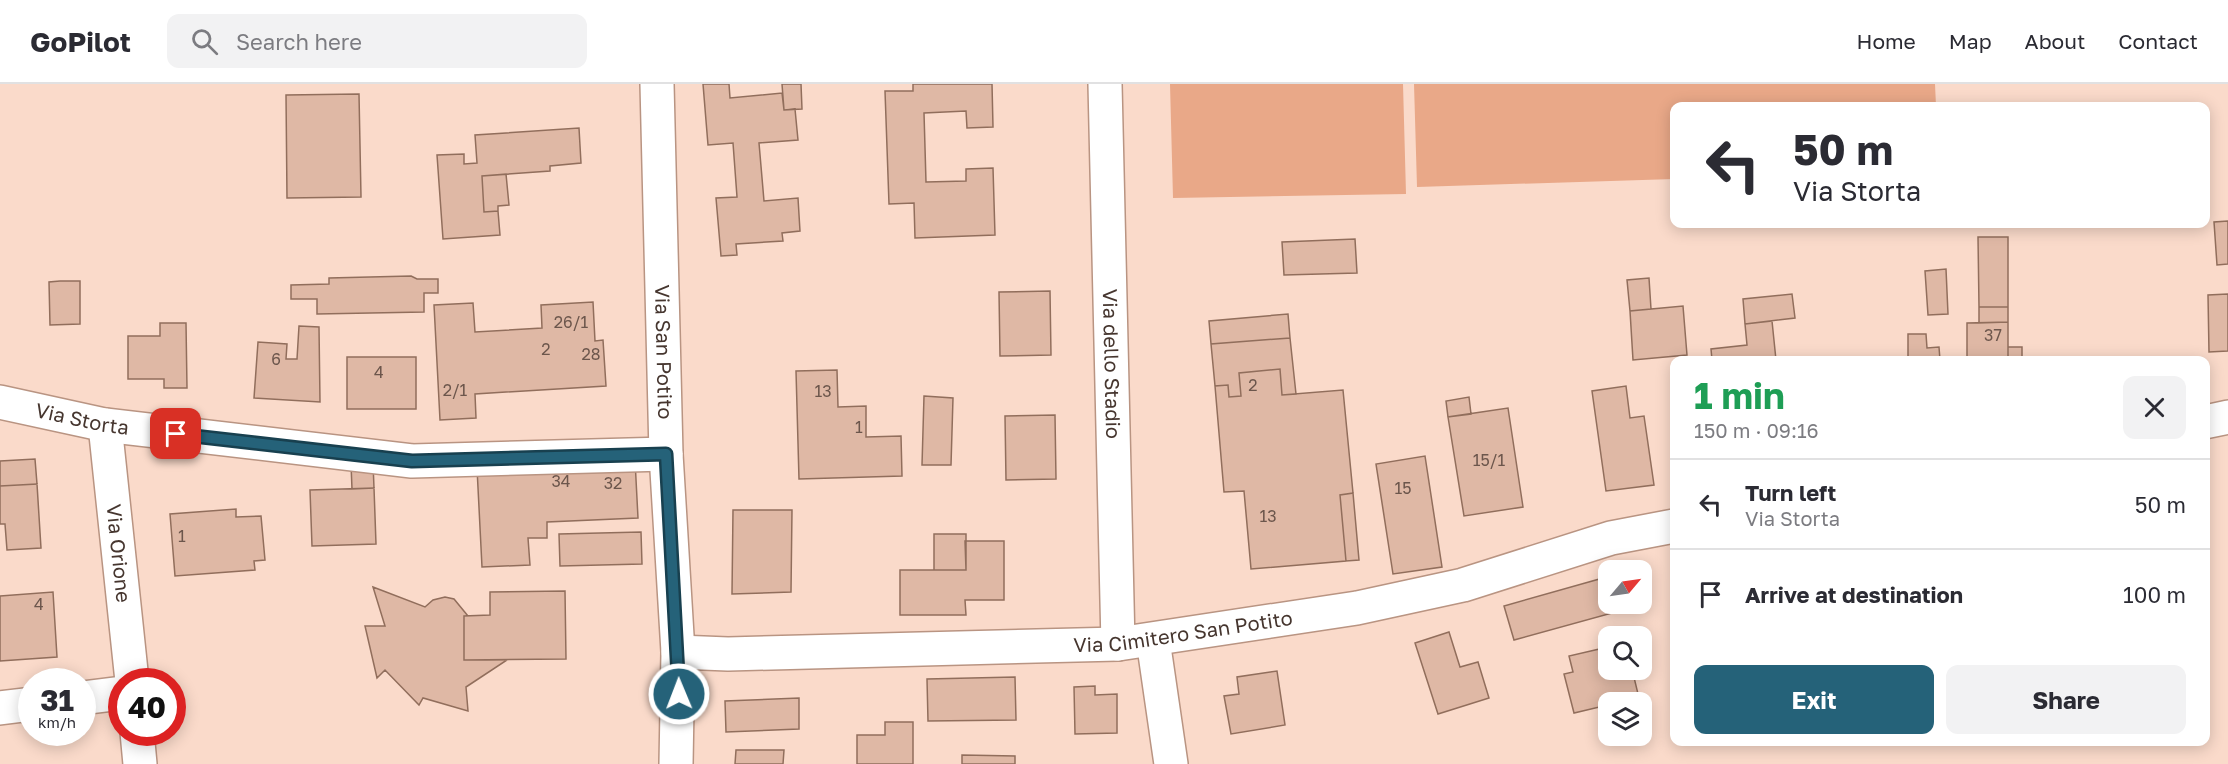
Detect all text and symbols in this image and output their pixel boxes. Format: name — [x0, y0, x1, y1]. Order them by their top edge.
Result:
search box — [167, 14, 587, 68]
text: GoPilot — [30, 25, 131, 58]
icon: search — [188, 25, 221, 58]
text: Search here — [236, 28, 362, 55]
text: Home — [1856, 28, 1916, 54]
text: Map — [1949, 28, 1992, 54]
text: About — [2025, 28, 2085, 54]
text: Contact — [2118, 28, 2198, 54]
text: 50 m — [1793, 124, 1893, 174]
icon: left — [1694, 126, 1772, 204]
text: Via Storta — [1793, 175, 1921, 207]
street label: Via San Potito — [651, 284, 678, 420]
street label: Via dello Stadio — [1099, 289, 1126, 439]
house number: 26/1 — [554, 312, 588, 332]
house number: 37 — [1984, 325, 2002, 345]
house number: 2 — [541, 339, 551, 359]
house number: 28 — [581, 344, 601, 364]
house number: 6 — [271, 349, 281, 369]
house number: 4 — [374, 362, 384, 382]
text: 1 min — [1694, 374, 1785, 417]
house number: 2 — [1248, 375, 1258, 395]
button: close — [2123, 376, 2186, 439]
house number: 2/1 — [443, 380, 468, 400]
house number: 13 — [814, 381, 832, 401]
street label: Via Storta — [33, 397, 130, 439]
pin — [150, 408, 201, 459]
icon: arrive — [159, 417, 192, 450]
house number: 1 — [855, 417, 863, 437]
text: 150 m · 09:16 — [1694, 418, 1819, 442]
house number: 15/1 — [1473, 450, 1505, 470]
house number: 34 — [551, 471, 571, 491]
house number: 32 — [604, 473, 622, 493]
house number: 15 — [1394, 478, 1412, 498]
text: Turn left — [1745, 479, 1836, 506]
icon: left — [1694, 488, 1727, 521]
text: 50 m — [2135, 491, 2186, 518]
street label: Via Orione — [102, 503, 137, 604]
house number: 13 — [1259, 506, 1277, 526]
text: Via Storta — [1745, 506, 1840, 530]
house number: 1 — [178, 526, 186, 546]
north arrow — [1598, 560, 1652, 614]
map controls — [1598, 560, 1652, 746]
icon: arrive — [1694, 578, 1727, 611]
text: Arrive at destination — [1745, 581, 1963, 608]
text: 100 m — [2123, 581, 2186, 608]
house number: 4 — [34, 594, 44, 614]
street label: Via Cimitero San Potito — [1073, 605, 1294, 656]
button: search — [1598, 626, 1652, 680]
position arrow — [647, 662, 711, 726]
button: Exit — [1694, 665, 1934, 734]
button: Share — [1946, 665, 2186, 734]
speed limit sign: 40 — [108, 668, 186, 746]
text: 31 — [40, 682, 74, 718]
button: layers — [1598, 692, 1652, 746]
text: km/h — [38, 713, 76, 731]

